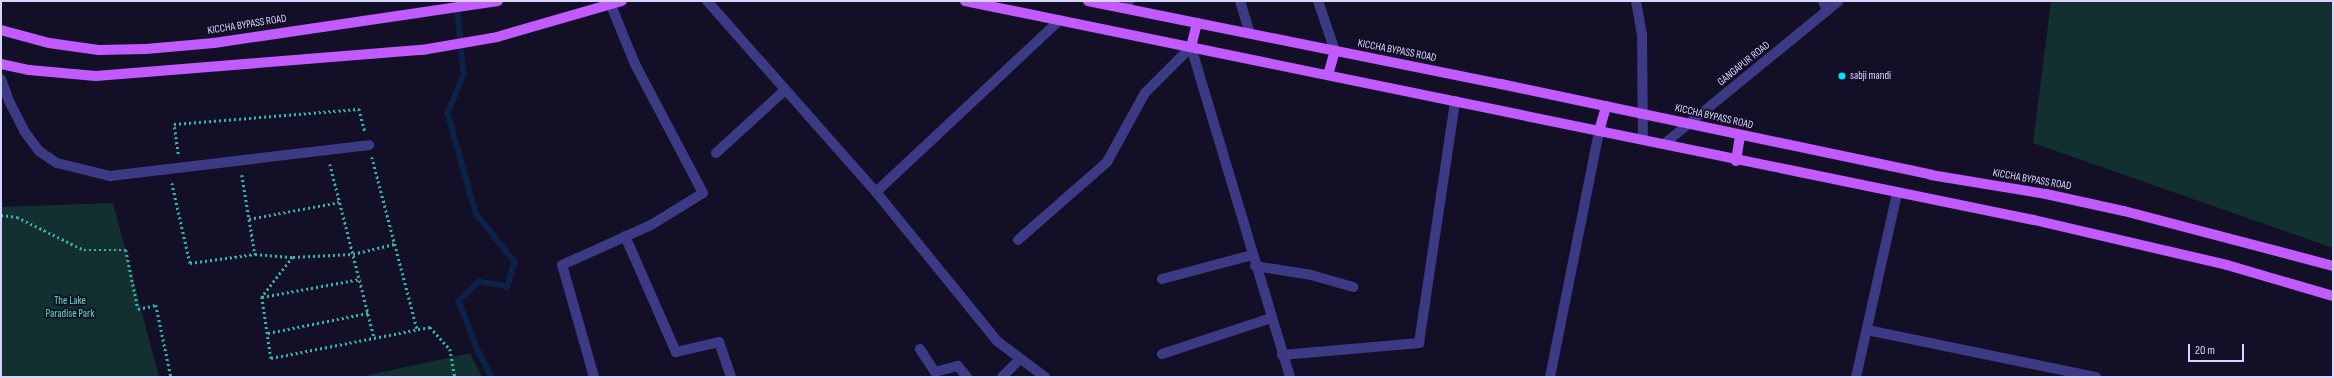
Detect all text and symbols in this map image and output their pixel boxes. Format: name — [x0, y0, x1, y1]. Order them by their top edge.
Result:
street label: KICCHA BYPASS ROAD — [207, 12, 287, 38]
street label: KICCHA BYPASS ROAD — [1357, 37, 1437, 65]
street label: GANGAPUR ROAD — [1715, 39, 1773, 89]
place label: sabji mandi — [1850, 69, 1891, 83]
marker: sabji mandi — [1837, 71, 1847, 81]
street label: KICCHA BYPASS ROAD — [1674, 102, 1754, 132]
street label: KICCHA BYPASS ROAD — [1992, 167, 2072, 193]
park label: The Lake Paradise Park — [46, 295, 94, 321]
scale bar — [2190, 336, 2246, 362]
text: 20 m — [2195, 343, 2215, 358]

